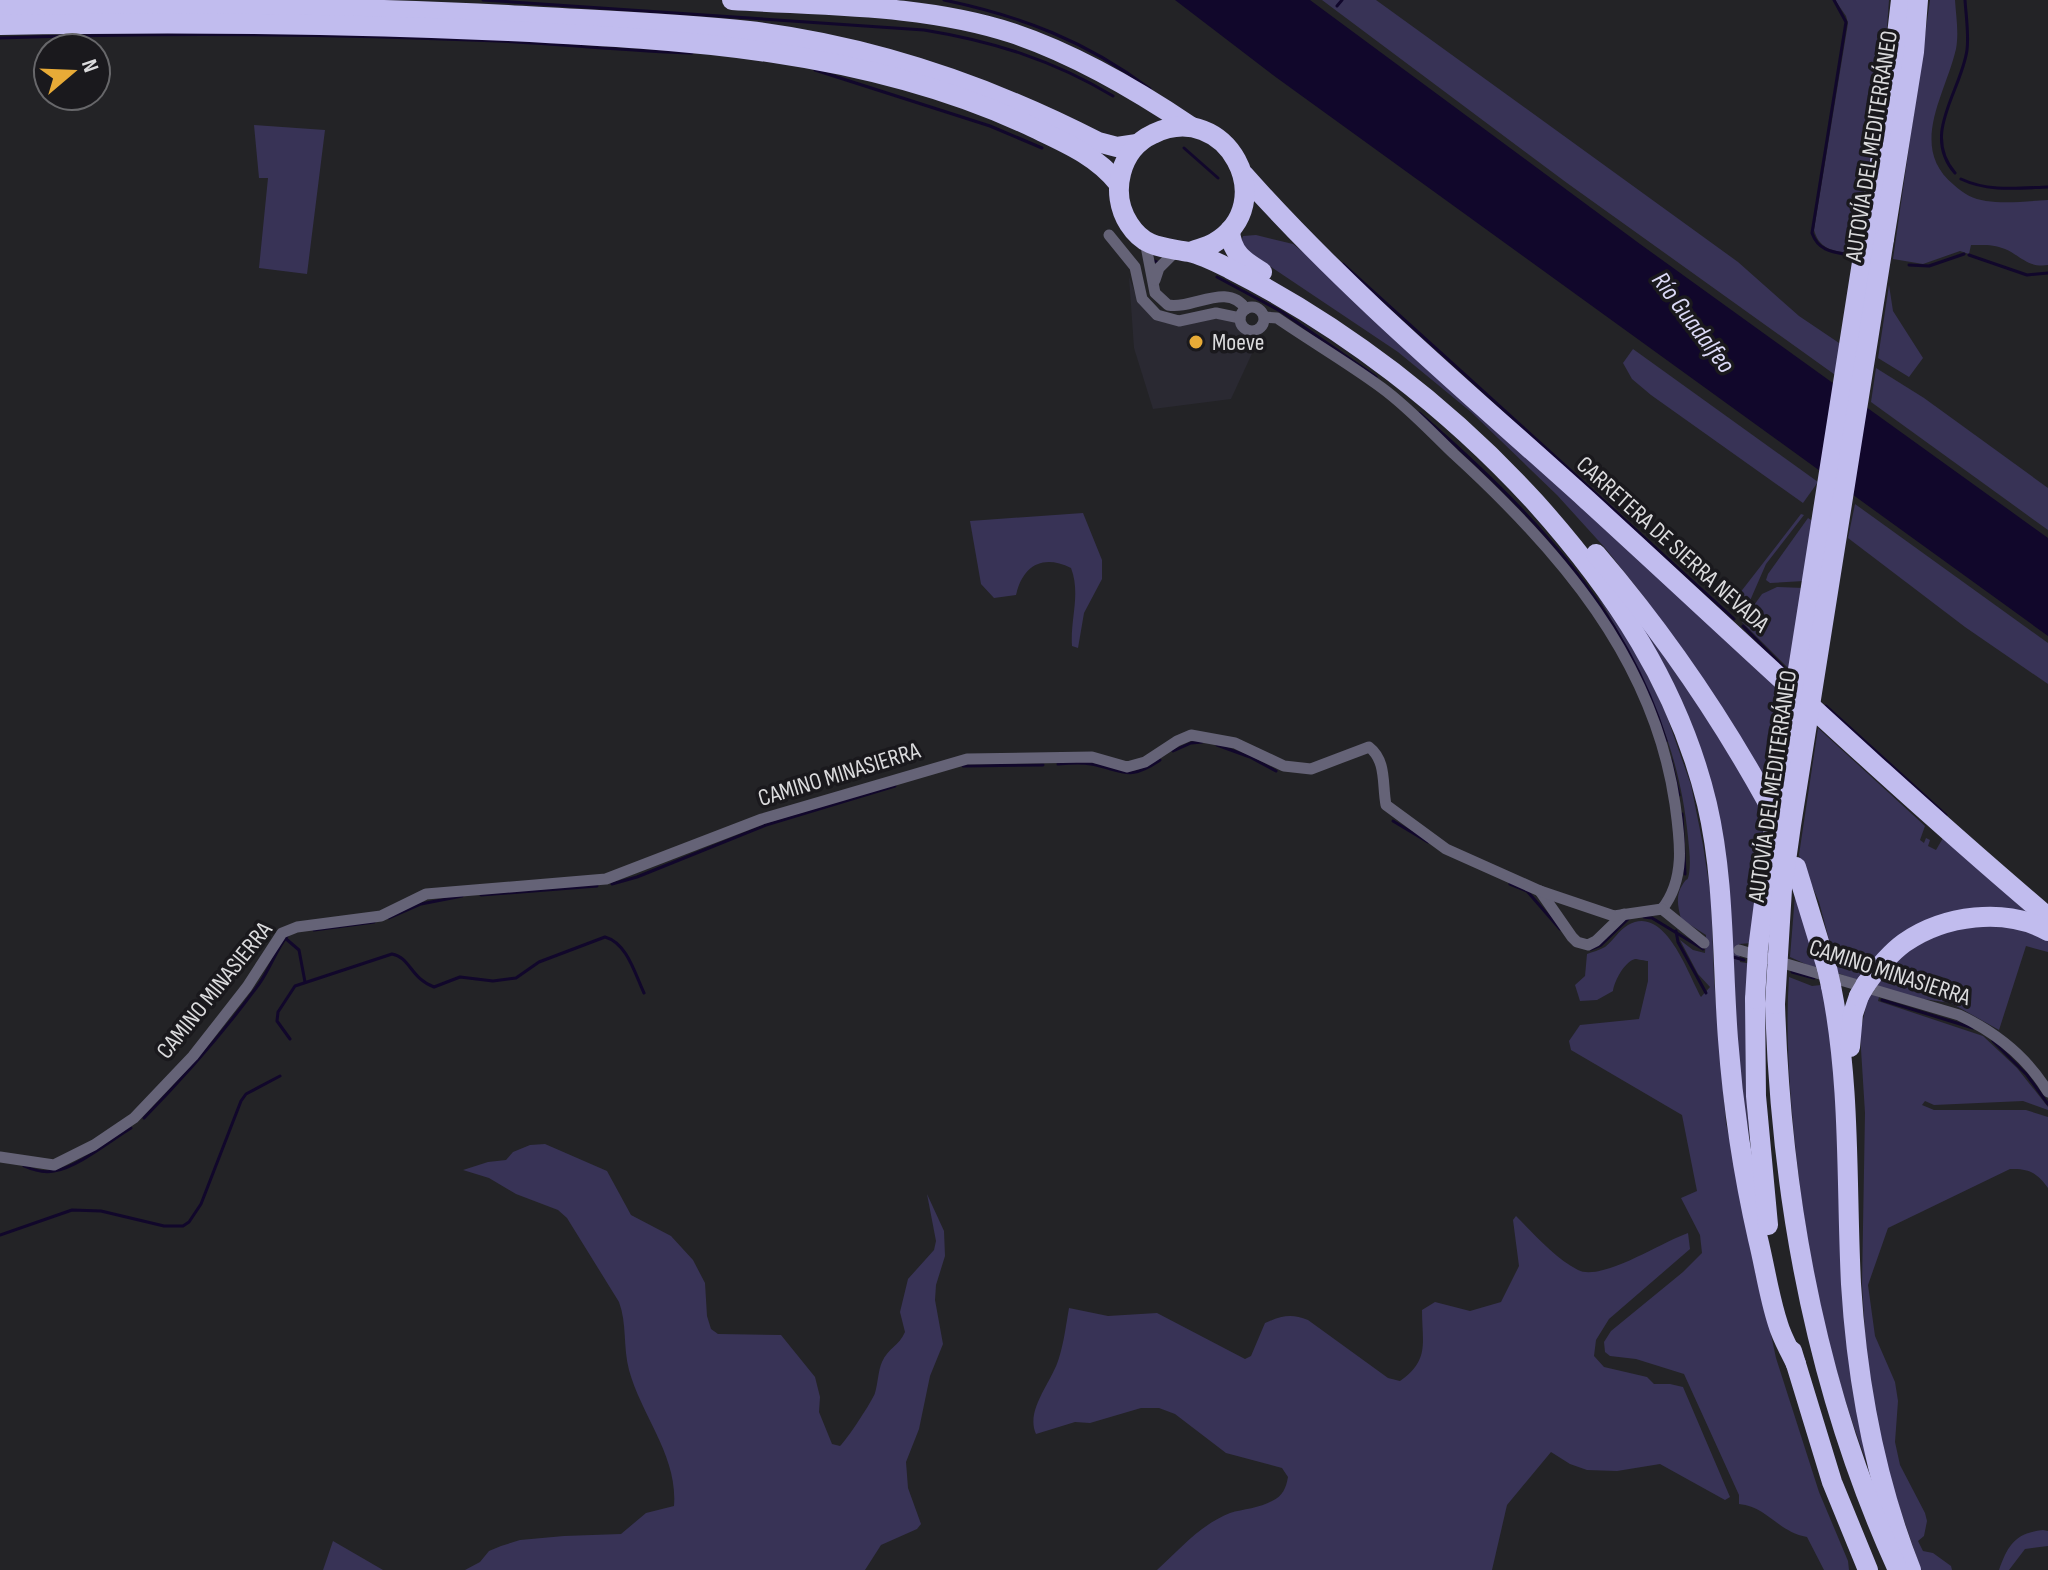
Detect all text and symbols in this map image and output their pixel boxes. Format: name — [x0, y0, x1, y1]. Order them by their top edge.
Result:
street label: AUTOVÍA DEL MEDITERRÁNEO — [1839, 29, 1904, 265]
north arrow — [32, 32, 112, 112]
text: N — [75, 56, 104, 76]
water label: Río Guadalfeo — [1645, 266, 1741, 380]
place label: Moeve — [1212, 328, 1264, 357]
marker: Moeve — [1187, 333, 1205, 351]
street label: CARRETERA DE SIERRA NEVADA — [1570, 450, 1776, 639]
street label: AUTOVÍA DEL MEDITERRÁNEO — [1742, 668, 1803, 905]
street label: CAMINO MINASIERRA — [755, 736, 924, 813]
street label: CAMINO MINASIERRA — [150, 915, 279, 1065]
street label: CAMINO MINASIERRA — [1806, 933, 1975, 1012]

